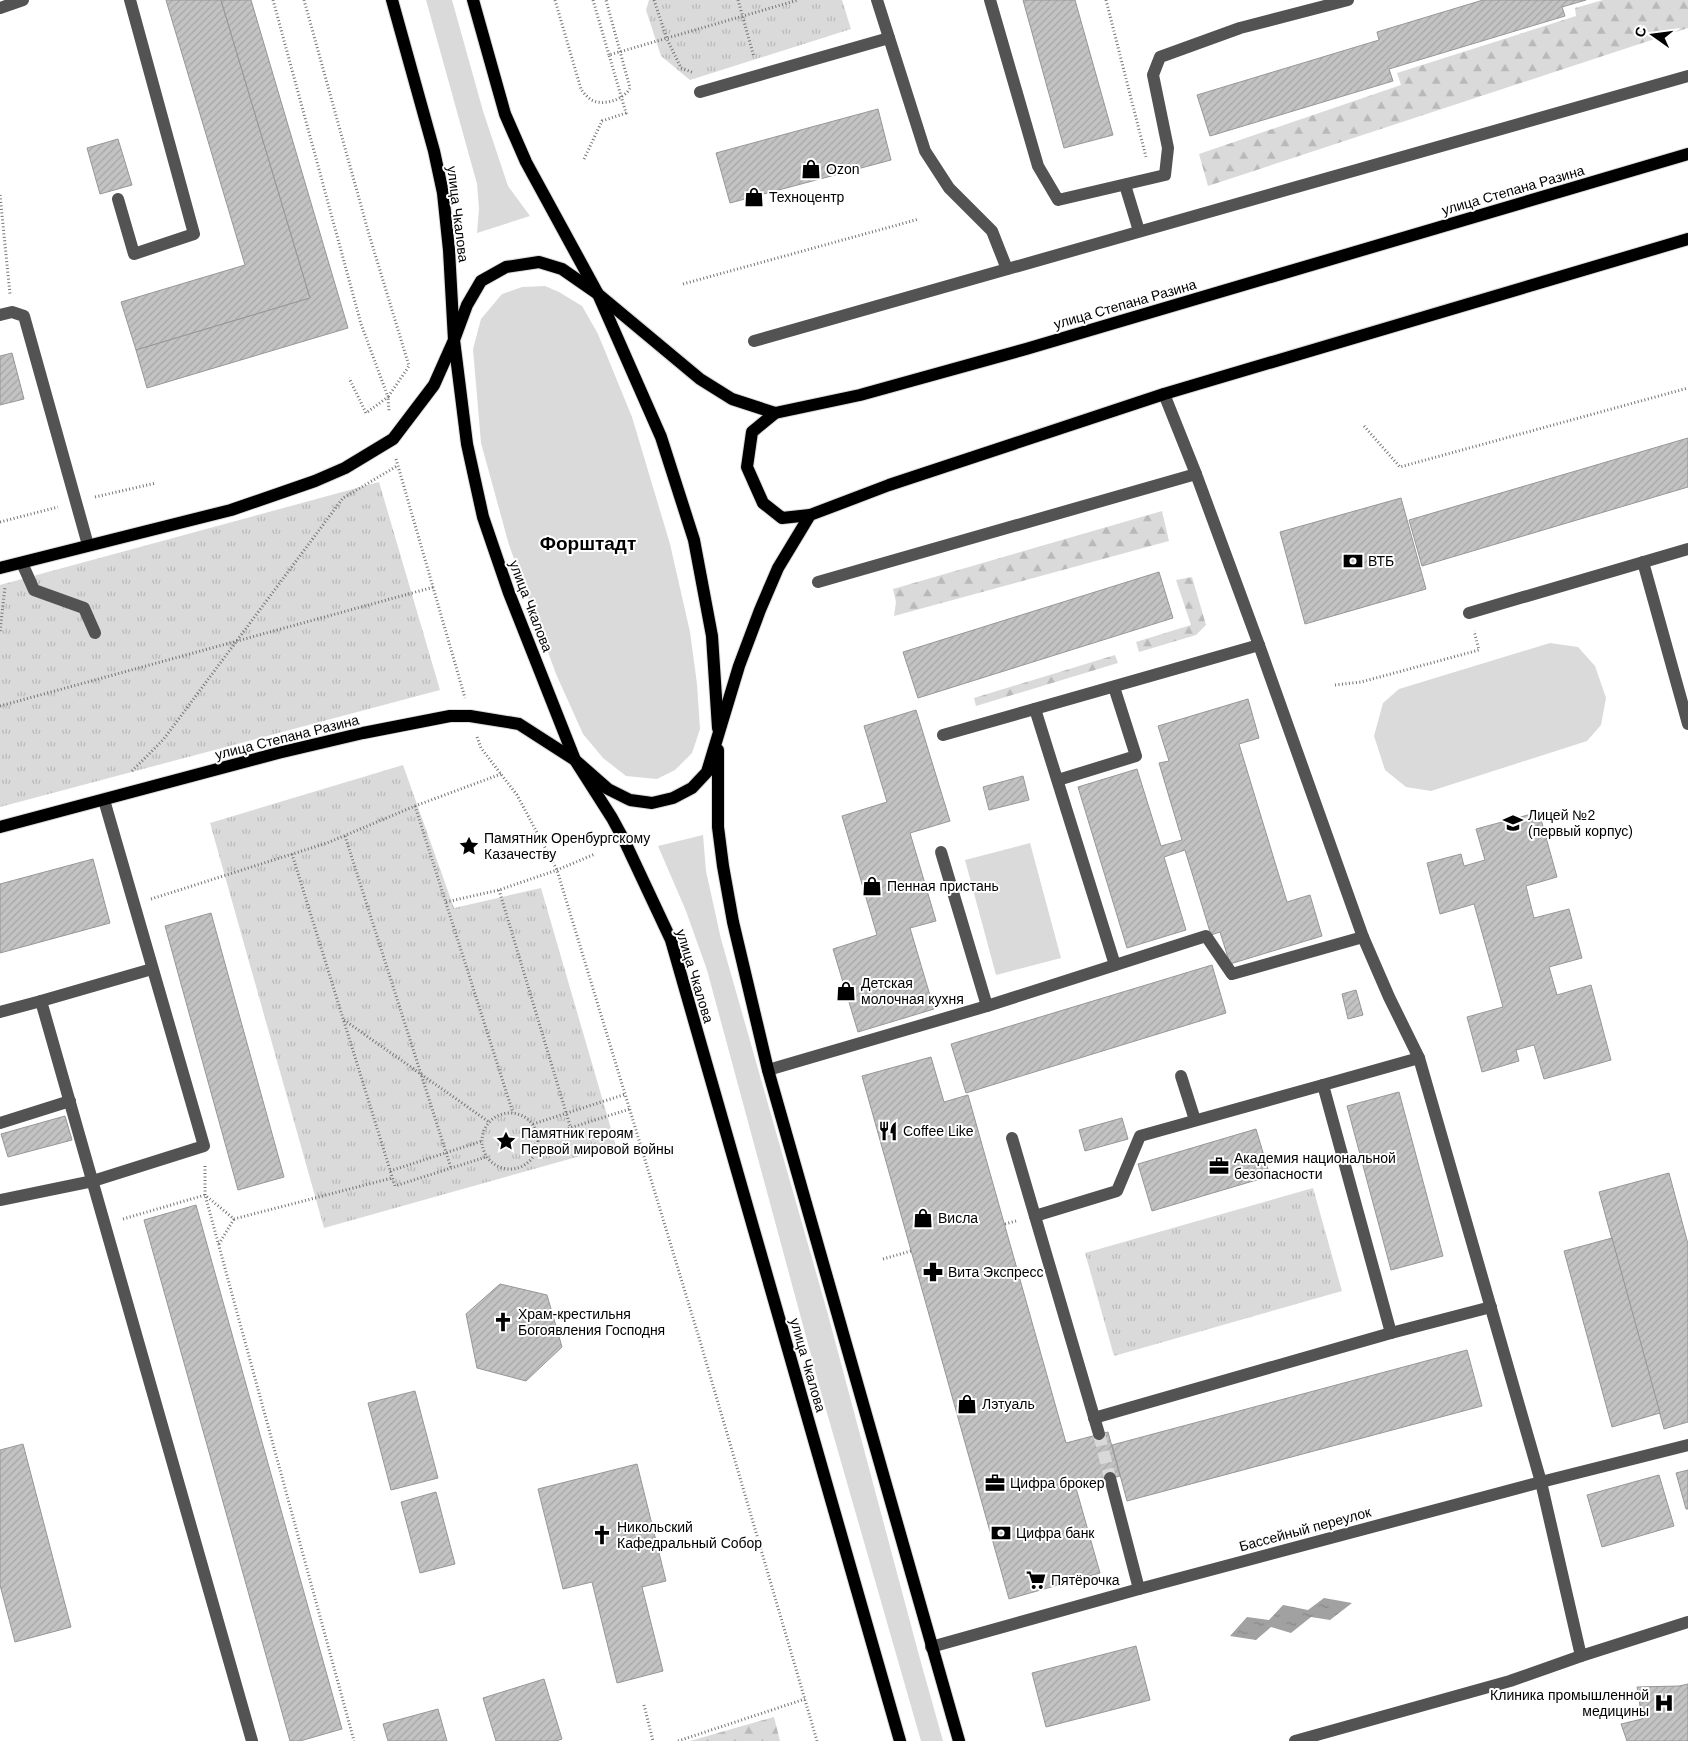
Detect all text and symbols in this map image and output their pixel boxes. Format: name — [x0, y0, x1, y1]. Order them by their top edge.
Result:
north arrow — [1628, 10, 1678, 60]
text: С — [1631, 25, 1649, 39]
shop icon: Ozon — [800, 158, 822, 180]
place label: Ozon — [826, 161, 859, 177]
street label: улица Степана Разина — [1440, 162, 1586, 218]
street label: улица Чкалова — [444, 165, 472, 263]
shop icon: Техноцентр — [743, 186, 765, 208]
place label: Техноцентр — [769, 189, 845, 205]
street label: улица Степана Разина — [1052, 276, 1198, 332]
district label: Форштадт — [540, 533, 636, 554]
bank icon: ВТБ — [1342, 550, 1364, 572]
place label: ВТБ — [1368, 553, 1394, 569]
street label: улица Чкалова — [506, 558, 556, 654]
street label: улица Степана Разина — [213, 711, 361, 763]
place label: Лицей №2 (первый корпус) — [1528, 807, 1633, 839]
school or university icon: Лицей №2 (первый корпус) — [1502, 812, 1524, 834]
place label: Памятник Оренбургскому Казачеству — [484, 830, 650, 862]
place icon: Памятник Оренбургскому Казачеству — [458, 835, 480, 857]
shop icon: Пенная пристань — [861, 875, 883, 897]
place label: Пенная пристань — [887, 878, 999, 894]
street label: улица Чкалова — [673, 927, 717, 1025]
place label: Детская молочная кухня — [861, 975, 964, 1007]
shop icon: Детская молочная кухня — [835, 980, 857, 1002]
restaurant icon: Coffee Like — [877, 1120, 899, 1142]
place label: Coffee Like — [903, 1123, 974, 1139]
place label: Памятник героям Первой мировой войны — [521, 1125, 674, 1157]
place icon: Памятник героям Первой мировой войны — [495, 1130, 517, 1152]
place label: Академия национальной безопасности — [1234, 1150, 1396, 1182]
office icon: Академия национальной безопасности — [1208, 1155, 1230, 1177]
shop icon: Висла — [912, 1207, 934, 1229]
place label: Висла — [938, 1210, 978, 1226]
pharmacy icon: Вита Экспресс — [922, 1261, 944, 1283]
place label: Вита Экспресс — [948, 1264, 1044, 1280]
place label: Храм-крестильня Богоявления Господня — [518, 1306, 665, 1338]
church icon: Храм-крестильня Богоявления Господня — [492, 1311, 514, 1333]
street label: улица Чкалова — [787, 1316, 829, 1414]
shop icon: Лэтуаль — [956, 1393, 978, 1415]
place label: Лэтуаль — [982, 1396, 1035, 1412]
office icon: Цифра брокер — [984, 1472, 1006, 1494]
place label: Цифра брокер — [1010, 1475, 1105, 1491]
street label: Бассейный переулок — [1237, 1503, 1373, 1554]
place label: Никольский Кафедральный Собор — [617, 1519, 762, 1551]
bank icon: Цифра банк — [990, 1522, 1012, 1544]
church icon: Никольский Кафедральный Собор — [591, 1524, 613, 1546]
place label: Цифра банк — [1016, 1525, 1095, 1541]
supermarket icon: Пятёрочка — [1025, 1569, 1047, 1591]
place label: Пятёрочка — [1051, 1572, 1120, 1588]
place label: Клиника промышленной медицины — [1490, 1687, 1649, 1719]
hospital icon: Клиника промышленной медицины — [1653, 1692, 1675, 1714]

